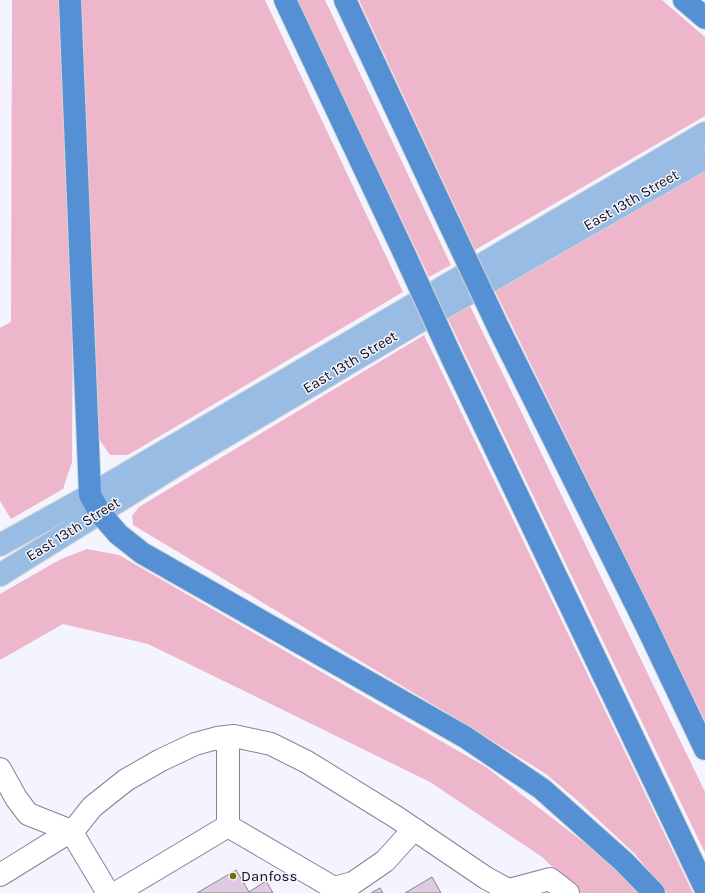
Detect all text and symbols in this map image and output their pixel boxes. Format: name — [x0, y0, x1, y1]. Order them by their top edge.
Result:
street label: East 13th Street — [580, 165, 682, 235]
street label: East 13th Street — [299, 327, 401, 397]
street label: East 13th Street — [23, 493, 123, 565]
place label: Danfoss — [241, 867, 297, 885]
marker: Danfoss — [228, 871, 238, 881]

